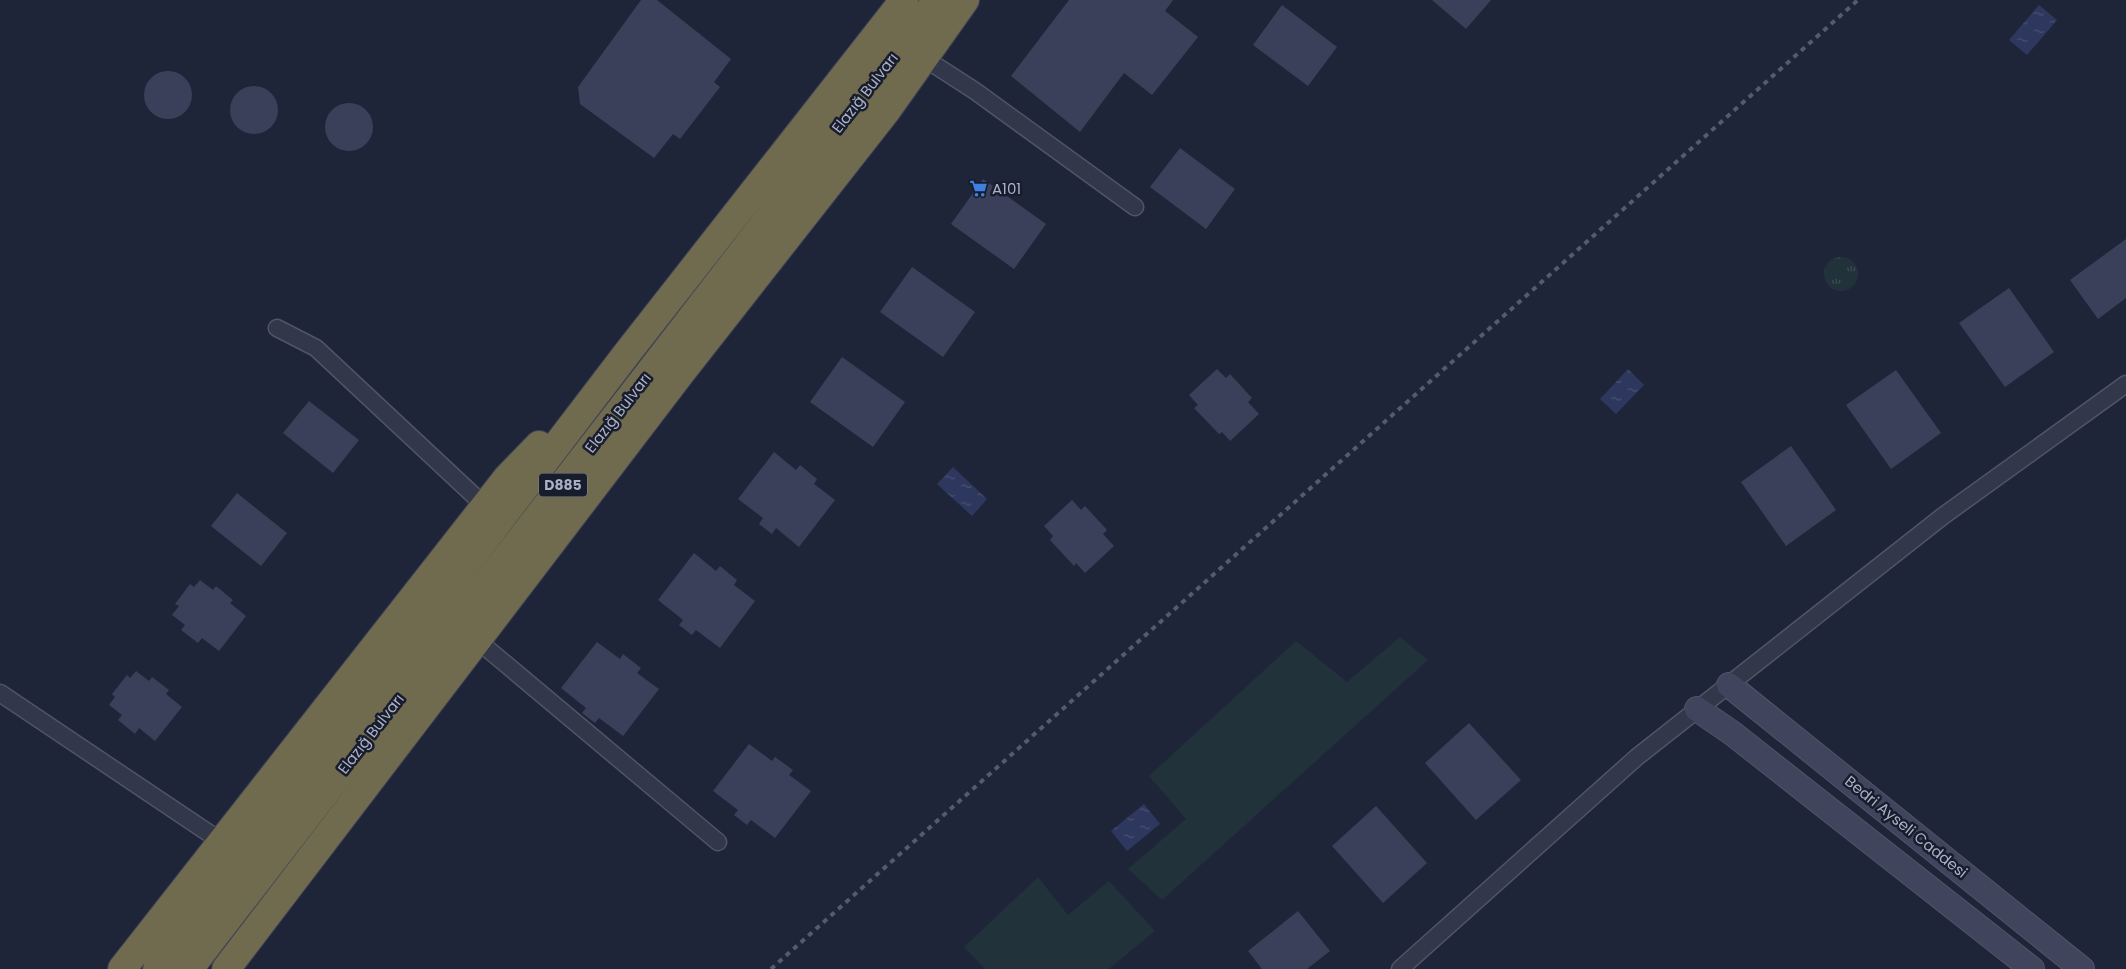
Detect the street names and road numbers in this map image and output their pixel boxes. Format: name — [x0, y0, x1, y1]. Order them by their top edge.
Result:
street label: Elazığ Bulvarı — [827, 48, 903, 137]
street label: Elazığ Bulvarı — [580, 368, 656, 457]
road number: D885 — [539, 474, 587, 496]
street label: Elazığ Bulvarı — [333, 689, 409, 778]
street label: Bedri Ayseli Caddesi — [1841, 771, 1972, 883]

